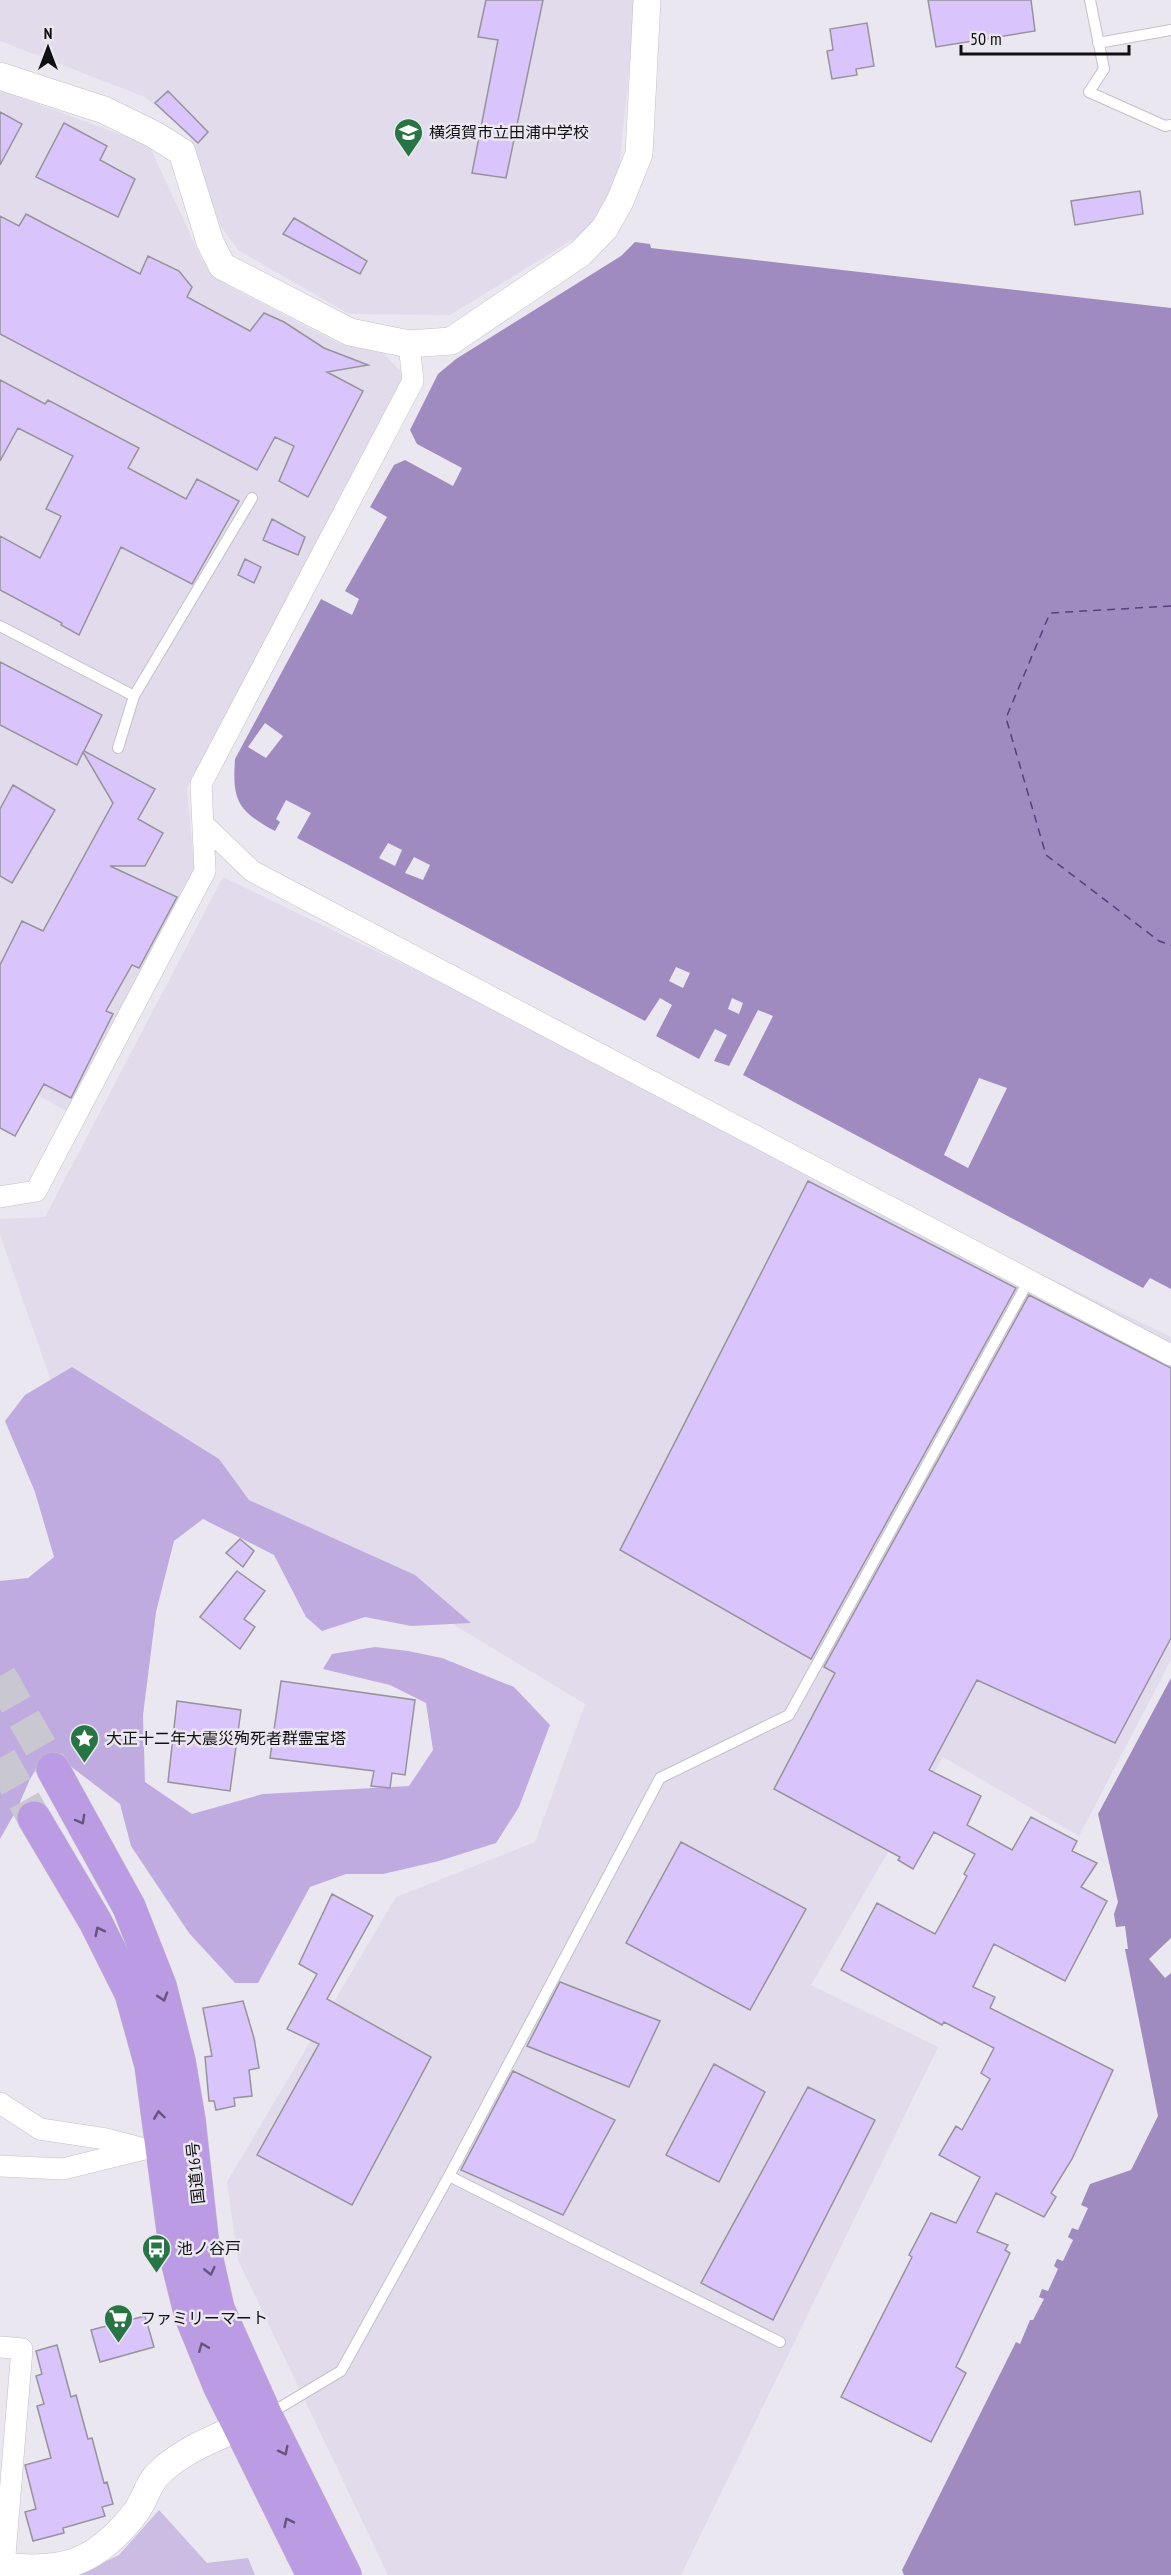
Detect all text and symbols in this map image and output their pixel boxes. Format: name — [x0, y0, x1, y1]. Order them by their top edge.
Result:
north arrow — [18, 18, 78, 78]
scale bar — [961, 18, 1129, 56]
text: N — [44, 23, 52, 43]
text: 50 m — [970, 27, 1002, 50]
school or university icon: 横須賀市立田浦中学校 — [392, 116, 424, 158]
place label: 横須賀市立田浦中学校 — [429, 122, 589, 142]
place icon: 大正十二年大震災殉死者群霊宝塔 — [69, 1722, 101, 1764]
place label: 大正十二年大震災殉死者群霊宝塔 — [106, 1728, 346, 1748]
one-way arrow — [74, 1814, 85, 1824]
one-way arrow — [95, 1926, 107, 1937]
one-way arrow — [156, 1991, 168, 2002]
one-way arrow — [153, 2110, 165, 2120]
street label: 国道16号 — [182, 2141, 208, 2205]
bus stop icon: 池ノ谷戸 — [140, 2232, 172, 2274]
place label: 池ノ谷戸 — [177, 2238, 241, 2258]
one-way arrow — [202, 2266, 215, 2276]
supermarket icon: ファミリーマート — [103, 2302, 135, 2344]
place label: ファミリーマート — [140, 2308, 268, 2328]
one-way arrow — [198, 2342, 210, 2353]
one-way arrow — [277, 2444, 288, 2455]
one-way arrow — [283, 2518, 295, 2529]

